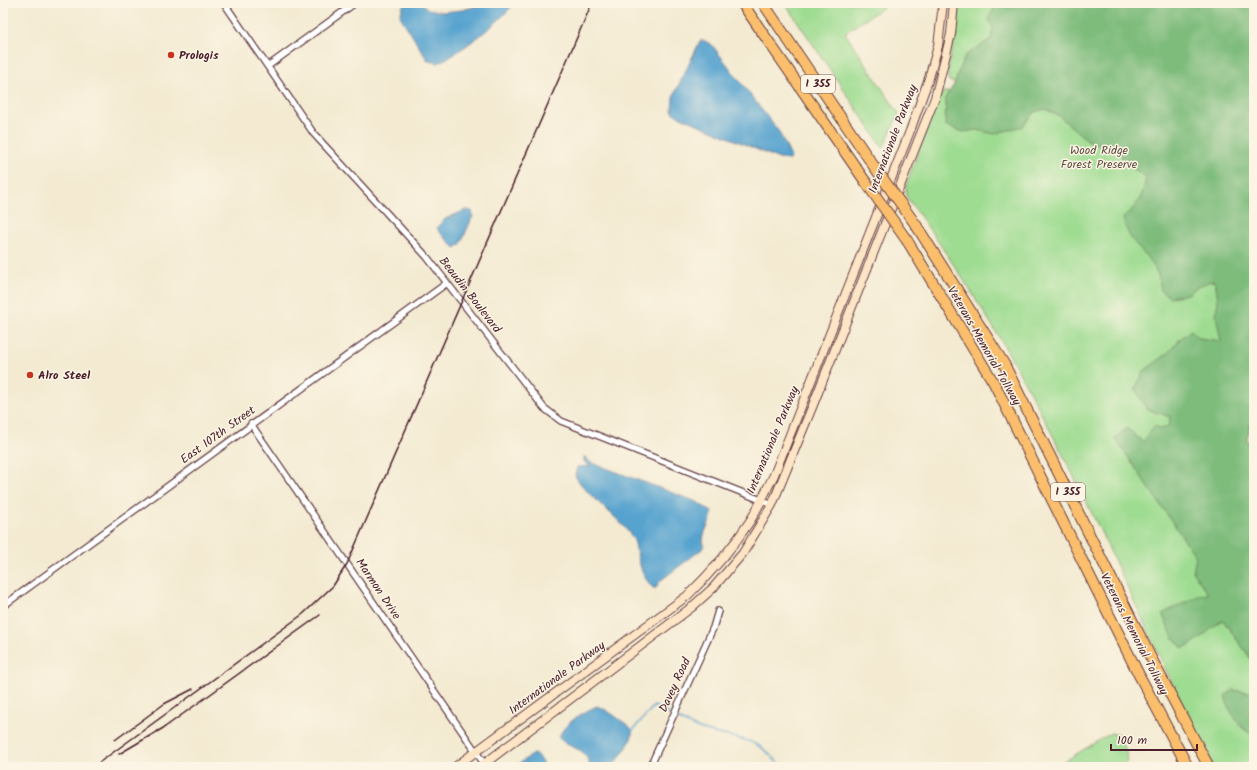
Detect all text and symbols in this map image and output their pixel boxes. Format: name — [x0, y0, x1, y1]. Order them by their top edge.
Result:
place label: Prologis — [179, 46, 219, 65]
marker: Prologis — [166, 50, 176, 60]
road number: I 355 — [801, 75, 835, 93]
street label: Internationale Parkway — [863, 81, 923, 196]
park label: Wood Ridge Forest Preserve — [1061, 141, 1138, 174]
street label: Beaudin Boulevard — [434, 253, 507, 338]
street label: Veterans Memorial Tollway — [942, 283, 1026, 409]
place label: Alro Steel — [38, 366, 91, 385]
marker: Alro Steel — [25, 370, 35, 380]
street label: Internationale Parkway — [742, 383, 804, 497]
street label: East 107th Street — [176, 401, 260, 469]
road number: I 355 — [1051, 483, 1085, 501]
street label: Marmon Drive — [350, 555, 406, 624]
street label: Veterans Memorial Tollway — [1095, 570, 1173, 699]
street label: Internationale Parkway — [505, 636, 610, 720]
street label: Davey Road — [654, 654, 696, 715]
scale bar — [1111, 726, 1197, 752]
text: 100 m — [1117, 731, 1148, 750]

